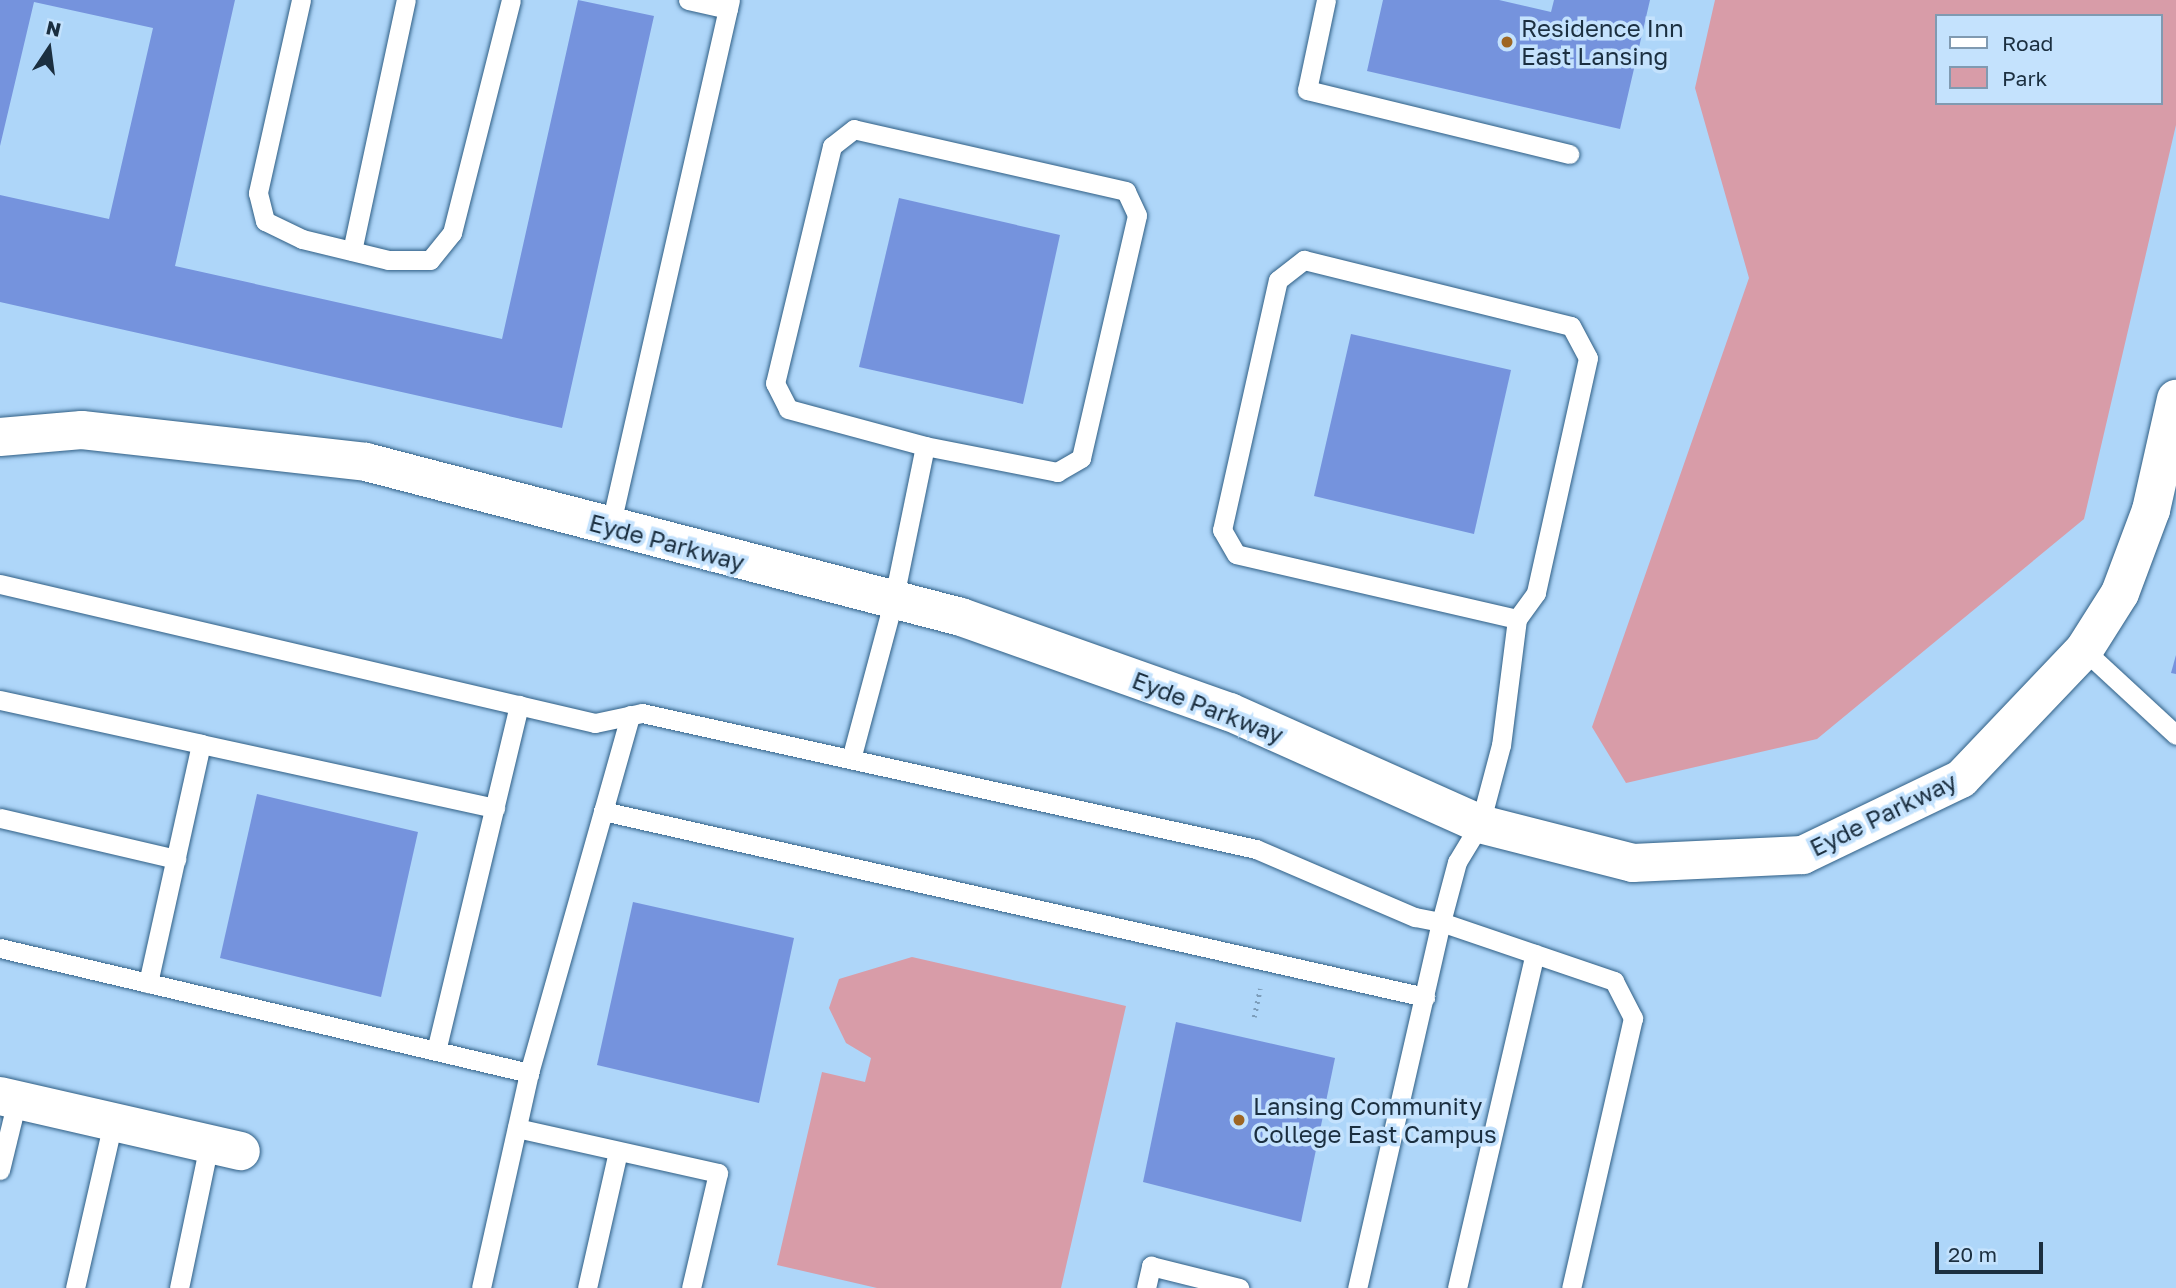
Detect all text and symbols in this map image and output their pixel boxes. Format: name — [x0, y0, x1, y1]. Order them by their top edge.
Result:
north arrow — [14, 14, 84, 84]
place label: Residence Inn East Lansing — [1521, 14, 1684, 70]
legend — [1934, 14, 2162, 105]
text: N — [44, 15, 63, 41]
text: Road — [2002, 30, 2053, 56]
marker: Residence Inn East Lansing — [1499, 34, 1515, 50]
text: Park — [2002, 65, 2047, 91]
street label: Eyde Parkway — [586, 507, 748, 577]
street label: Eyde Parkway — [1128, 665, 1288, 749]
street label: Eyde Parkway — [1805, 766, 1961, 862]
place label: Lansing Community College East Campus — [1253, 1092, 1497, 1148]
marker: Lansing Community College East Campus — [1231, 1112, 1247, 1128]
scale bar — [1938, 1228, 2046, 1272]
text: 20 m — [1948, 1241, 1997, 1267]

